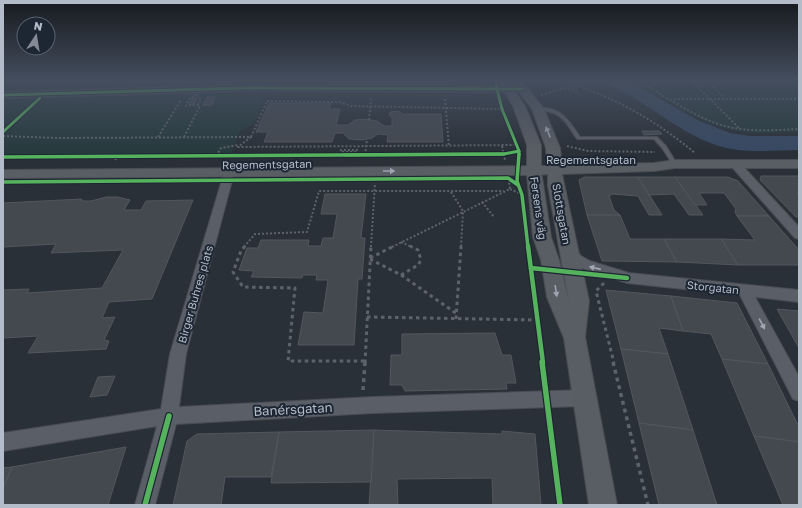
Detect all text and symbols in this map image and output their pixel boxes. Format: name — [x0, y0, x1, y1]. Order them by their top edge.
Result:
north arrow — [16, 16, 56, 56]
text: N — [33, 19, 44, 33]
one-way arrow — [544, 125, 550, 137]
street label: Regementsgatan — [546, 153, 636, 166]
street label: Regementsgatan — [222, 157, 312, 171]
one-way arrow — [383, 168, 396, 174]
street label: Fersens väg — [528, 176, 550, 240]
street label: Slottsgatan — [550, 182, 574, 246]
street label: Birger Buhres plats — [175, 243, 215, 344]
one-way arrow — [589, 264, 601, 270]
street label: Storgatan — [686, 278, 740, 296]
one-way arrow — [553, 284, 559, 297]
one-way arrow — [759, 319, 766, 330]
street label: Banérsgatan — [253, 399, 333, 419]

